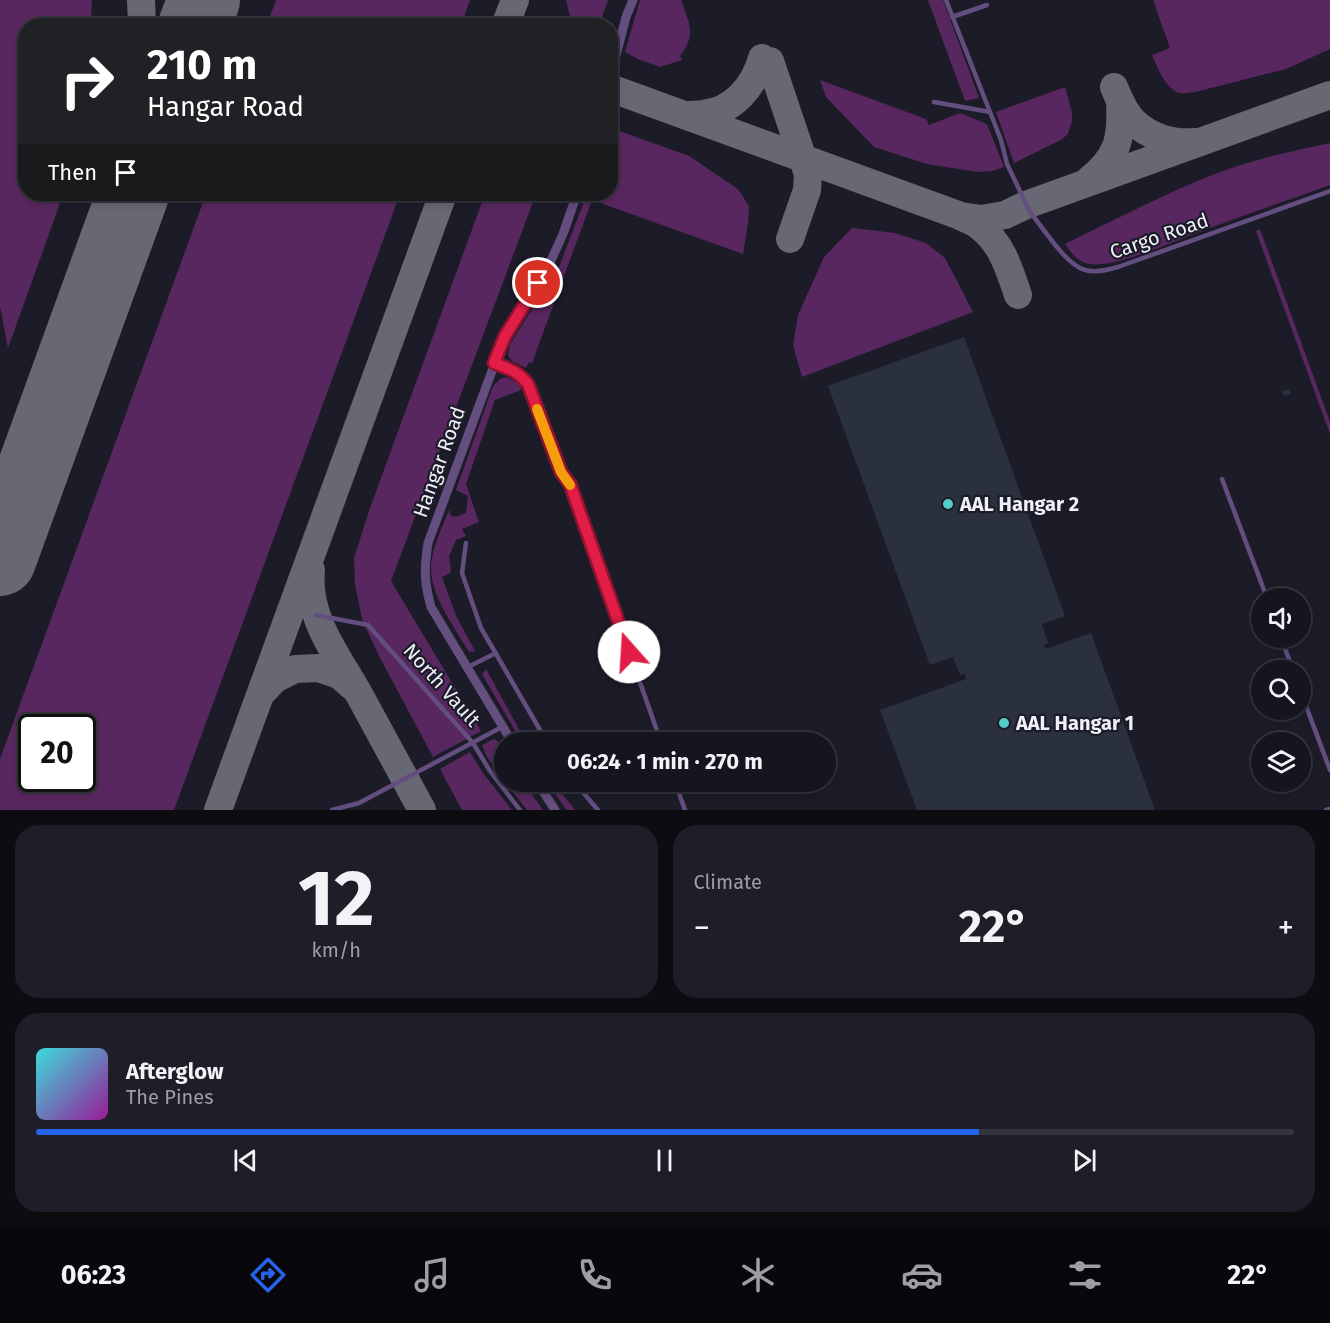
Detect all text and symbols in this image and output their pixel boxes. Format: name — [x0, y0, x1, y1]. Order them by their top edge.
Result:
text: 210 m — [147, 40, 257, 90]
icon: right — [48, 42, 126, 120]
text: Hangar Road — [147, 91, 304, 123]
icon: arrive — [109, 156, 142, 189]
text: Then — [48, 159, 97, 186]
street label: Cargo Road — [1107, 208, 1211, 264]
pin — [512, 257, 563, 308]
icon: arrive — [521, 266, 554, 299]
street label: Hangar Road — [408, 403, 470, 521]
place label: AAL Hangar 2 — [959, 492, 1079, 516]
marker: AAL Hangar 2 — [941, 497, 955, 511]
map controls — [1251, 588, 1311, 792]
button: sound — [1251, 588, 1311, 648]
position arrow — [597, 620, 661, 684]
street label: North Vault — [399, 639, 486, 732]
button: search — [1251, 660, 1311, 720]
place label: AAL Hangar 1 — [1015, 711, 1134, 735]
speed limit sign: 20 — [18, 714, 96, 792]
marker: AAL Hangar 1 — [997, 716, 1011, 730]
button: layers — [1251, 732, 1311, 792]
text: 06:24 · 1 min · 270 m — [567, 748, 763, 775]
text: 12 — [298, 852, 375, 946]
text: Climate — [694, 870, 762, 894]
text: 22° — [959, 900, 1029, 954]
text: − — [694, 908, 710, 948]
text: + — [1278, 908, 1294, 948]
text: km/h — [312, 938, 361, 962]
text: Afterglow — [126, 1058, 223, 1085]
text: The Pines — [126, 1085, 213, 1109]
icon: previous — [229, 1144, 262, 1177]
icon: pause — [648, 1144, 681, 1177]
icon: next — [1068, 1144, 1101, 1177]
icon: directions — [247, 1254, 289, 1296]
icon: music — [411, 1254, 453, 1296]
icon: phone — [574, 1254, 616, 1296]
icon: climate — [737, 1254, 779, 1296]
icon: car — [901, 1254, 943, 1296]
icon: filters — [1064, 1254, 1106, 1296]
text: 06:23 — [61, 1259, 126, 1291]
text: 22° — [1227, 1259, 1269, 1291]

